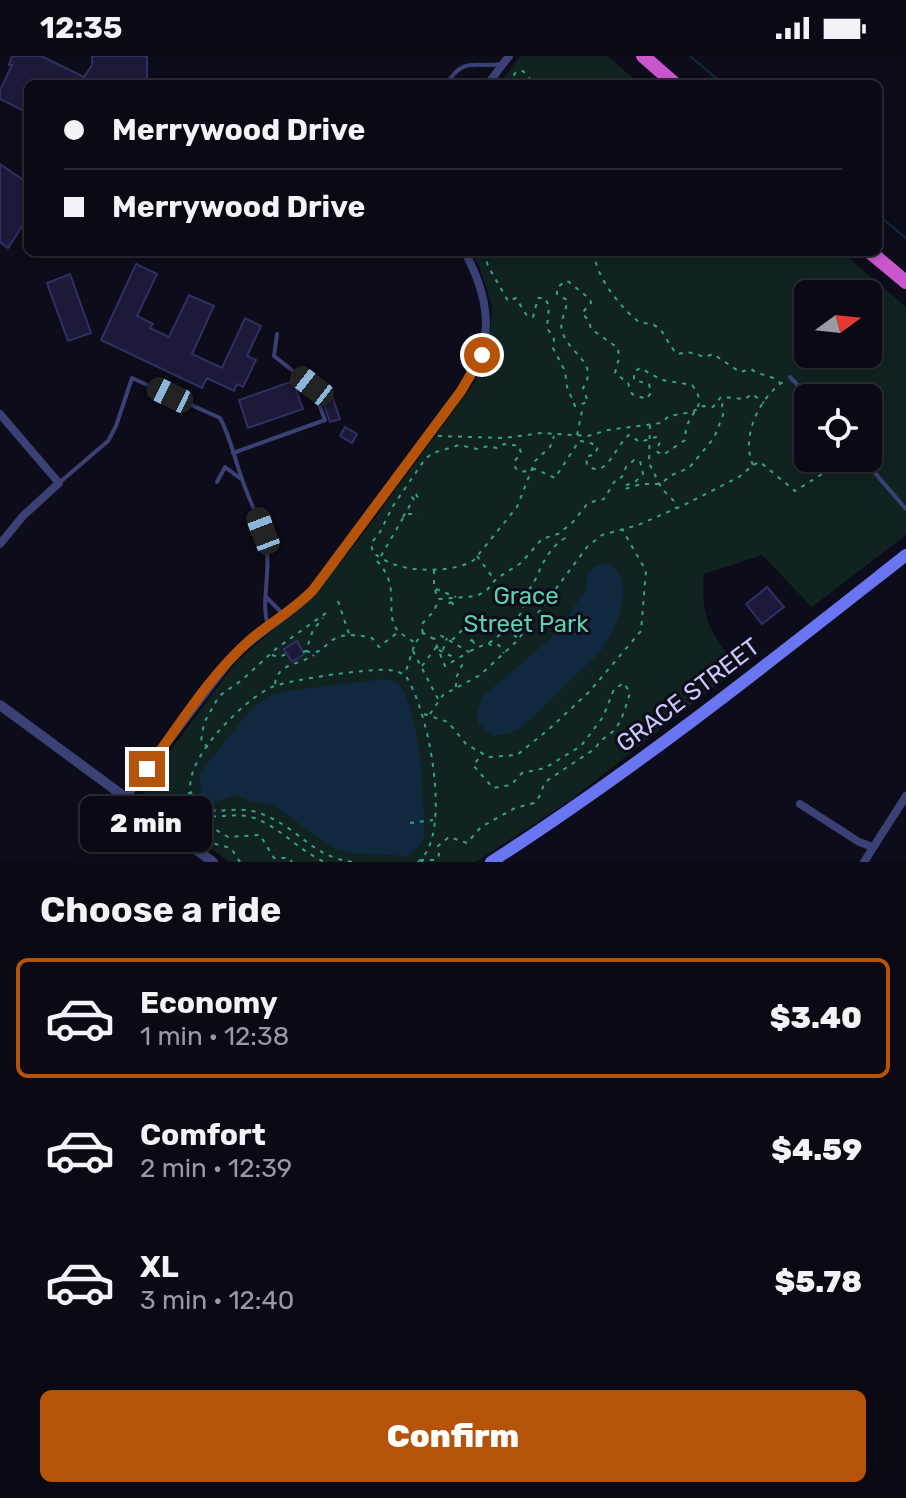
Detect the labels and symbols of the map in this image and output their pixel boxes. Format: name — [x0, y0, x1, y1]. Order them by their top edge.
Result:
north arrow — [794, 280, 882, 368]
route start — [464, 337, 500, 373]
car — [286, 362, 338, 410]
car — [143, 374, 197, 416]
car — [243, 504, 283, 558]
park label: Grace Street Park — [463, 582, 589, 638]
street label: GRACE STREET — [611, 632, 765, 758]
route end — [129, 751, 165, 787]
callout: 2 min — [81, 797, 213, 853]

